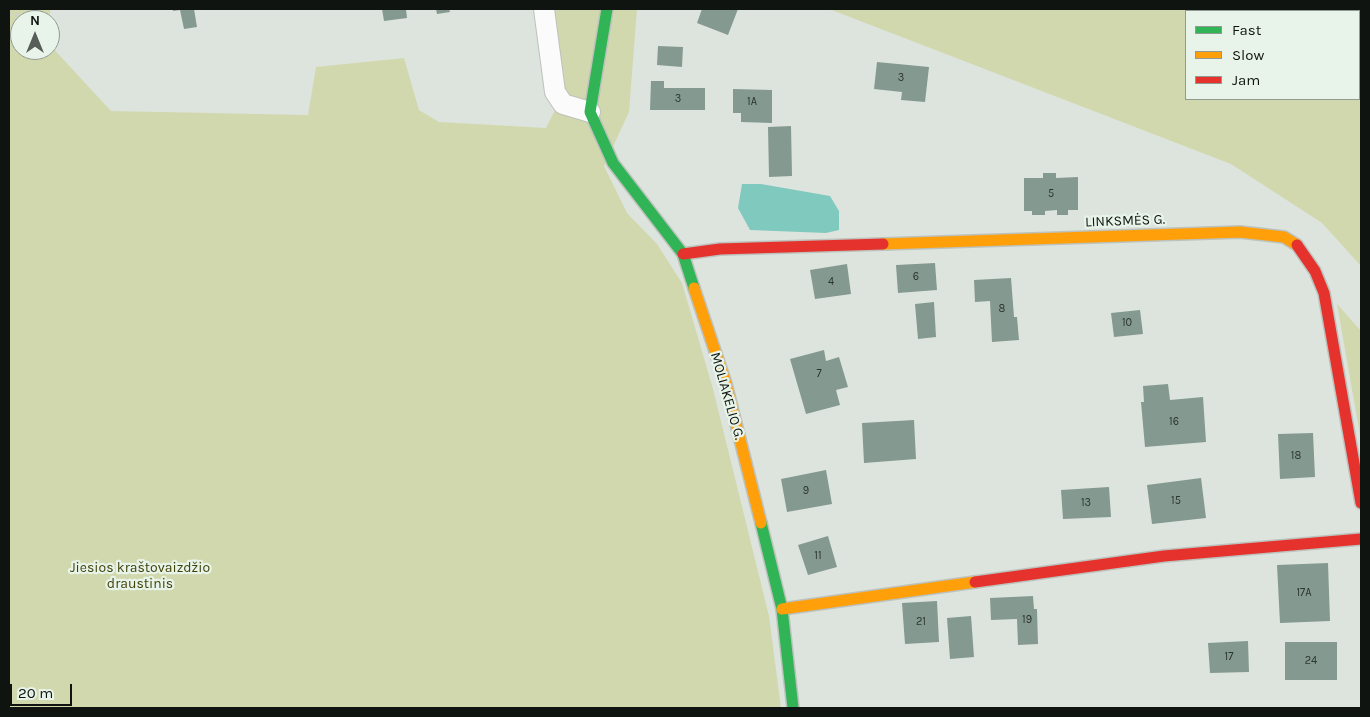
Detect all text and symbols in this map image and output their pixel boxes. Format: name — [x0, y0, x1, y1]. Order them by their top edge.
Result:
north arrow — [10, 10, 60, 60]
legend — [1185, 10, 1360, 100]
text: N — [30, 12, 40, 29]
text: Fast — [1232, 21, 1261, 39]
text: Slow — [1232, 46, 1264, 64]
house number: 3 — [898, 71, 904, 85]
text: Jam — [1232, 71, 1260, 89]
house number: 3 — [675, 92, 681, 106]
house number: 1A — [747, 95, 757, 109]
house number: 5 — [1048, 187, 1054, 201]
street label: LINKSMĖS G. — [1085, 211, 1165, 231]
house number: 6 — [913, 270, 919, 284]
house number: 4 — [828, 275, 834, 289]
house number: 8 — [999, 302, 1005, 316]
house number: 10 — [1122, 316, 1132, 330]
street label: MOLIAKELIO G. — [707, 350, 747, 442]
house number: 7 — [816, 367, 822, 381]
house number: 16 — [1169, 415, 1179, 429]
house number: 18 — [1291, 449, 1301, 463]
house number: 9 — [803, 484, 809, 498]
house number: 15 — [1171, 494, 1181, 508]
house number: 13 — [1081, 496, 1091, 510]
house number: 11 — [814, 549, 822, 563]
park label: Jiesios kraštovaizdžio draustinis — [70, 560, 210, 592]
house number: 17A — [1296, 586, 1312, 600]
house number: 19 — [1022, 613, 1032, 627]
house number: 21 — [916, 615, 926, 629]
house number: 17 — [1225, 650, 1233, 664]
house number: 24 — [1305, 654, 1317, 668]
scale bar — [12, 674, 75, 706]
text: 20 m — [18, 684, 53, 702]

